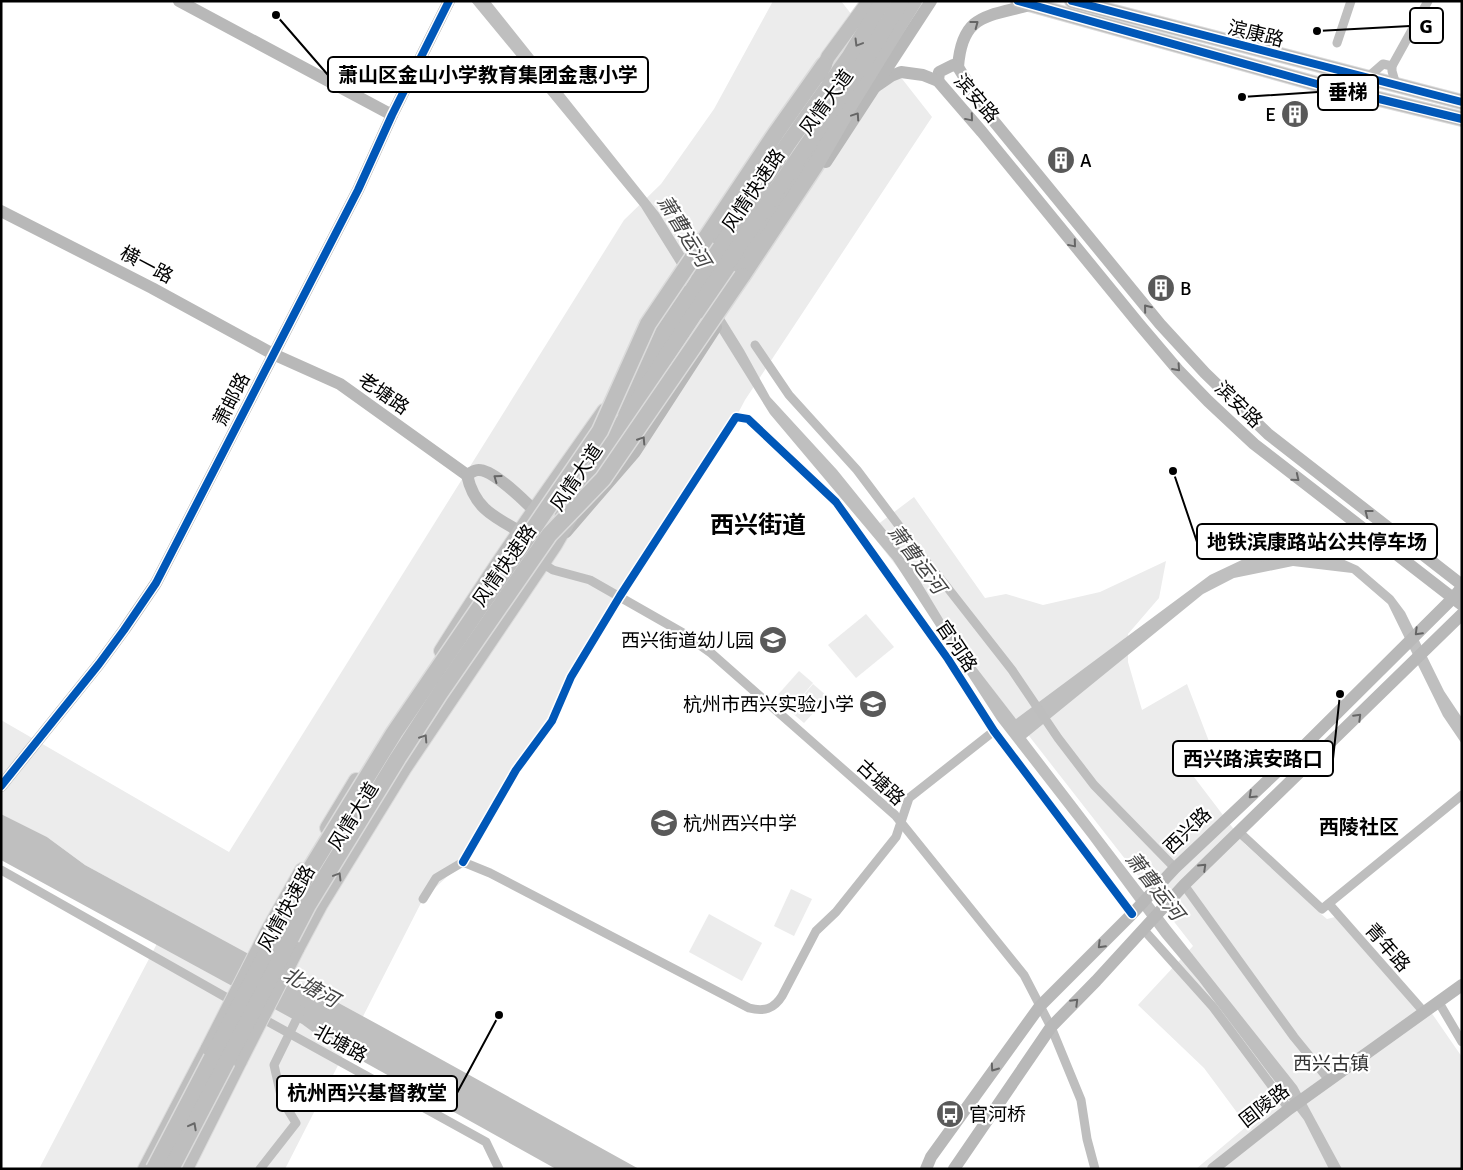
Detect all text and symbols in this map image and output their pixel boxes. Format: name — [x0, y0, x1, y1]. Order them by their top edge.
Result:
callout: G — [1410, 8, 1443, 43]
text: G — [1419, 14, 1433, 39]
street label: 滨康路 — [1225, 15, 1286, 53]
one-way arrow — [969, 21, 979, 30]
one-way arrow — [854, 37, 864, 46]
callout: 萧山区金山小学教育集团金惠小学 — [328, 57, 648, 92]
text: 萧山区金山小学教育集团金惠小学 — [338, 63, 638, 88]
street label: 风情大道 — [795, 65, 859, 140]
street label: 滨安路 — [948, 69, 1004, 128]
callout: 垂梯 — [1318, 75, 1378, 110]
text: 垂梯 — [1328, 80, 1368, 105]
building icon: E — [1280, 99, 1310, 129]
place label: E — [1265, 103, 1276, 127]
one-way arrow — [964, 112, 972, 121]
one-way arrow — [850, 113, 859, 122]
street label: 风情快速路 — [717, 144, 790, 237]
building icon: A — [1046, 145, 1076, 175]
place label: A — [1080, 149, 1092, 173]
water label: 萧曹运河 — [652, 191, 717, 275]
one-way arrow — [1067, 238, 1076, 247]
street label: 横一路 — [116, 241, 177, 289]
building icon: B — [1146, 273, 1176, 303]
place label: B — [1180, 277, 1192, 301]
one-way arrow — [1143, 304, 1152, 313]
one-way arrow — [1171, 363, 1180, 372]
street label: 老塘路 — [353, 368, 414, 420]
street label: 萧邮路 — [208, 369, 256, 430]
street label: 滨安路 — [1209, 376, 1267, 433]
one-way arrow — [636, 437, 645, 446]
street label: 风情大道 — [546, 439, 608, 516]
one-way arrow — [1291, 472, 1300, 481]
one-way arrow — [494, 476, 503, 484]
district label: 西兴街道 — [710, 510, 806, 540]
one-way arrow — [1365, 510, 1374, 518]
street label: 风情快速路 — [468, 520, 542, 611]
water label: 萧曹运河 — [883, 520, 953, 602]
callout: 地铁滨康路站公共停车场 — [1197, 524, 1437, 559]
text: 地铁滨康路站公共停车场 — [1207, 530, 1427, 555]
street label: 官河路 — [930, 616, 982, 677]
school or university icon: 西兴街道幼儿园 — [758, 625, 788, 655]
one-way arrow — [1415, 626, 1424, 635]
place label: 西兴街道幼儿园 — [621, 629, 754, 653]
school or university icon: 杭州市西兴实验小学 — [858, 689, 888, 719]
place label: 杭州市西兴实验小学 — [683, 693, 854, 717]
one-way arrow — [1352, 714, 1361, 723]
one-way arrow — [418, 734, 428, 743]
callout: 西兴路滨安路口 — [1173, 741, 1333, 776]
text: 西兴路滨安路口 — [1183, 747, 1323, 772]
street label: 古塘路 — [851, 755, 909, 811]
street label: 风情大道 — [324, 778, 384, 855]
one-way arrow — [1249, 789, 1258, 798]
street label: 西兴路 — [1159, 802, 1217, 859]
school or university icon: 杭州西兴中学 — [649, 808, 679, 838]
place label: 杭州西兴中学 — [683, 812, 797, 836]
district label: 西陵社区 — [1319, 815, 1399, 840]
water label: 萧曹运河 — [1120, 847, 1192, 929]
street label: 风情快速路 — [253, 861, 320, 956]
one-way arrow — [1198, 864, 1207, 873]
one-way arrow — [332, 872, 342, 881]
street label: 青年路 — [1359, 918, 1415, 977]
one-way arrow — [1097, 939, 1106, 948]
water label: 北塘河 — [278, 962, 347, 1015]
one-way arrow — [1069, 999, 1078, 1008]
street label: 北塘路 — [310, 1020, 371, 1068]
park label: 西兴古镇 — [1293, 1052, 1369, 1076]
one-way arrow — [991, 1062, 1000, 1071]
callout: 杭州西兴基督教堂 — [277, 1076, 457, 1111]
street label: 固陵路 — [1235, 1079, 1294, 1133]
text: 杭州西兴基督教堂 — [287, 1081, 447, 1106]
bus stop icon: 官河桥 — [935, 1099, 965, 1129]
place label: 官河桥 — [969, 1103, 1026, 1127]
one-way arrow — [187, 1122, 197, 1131]

